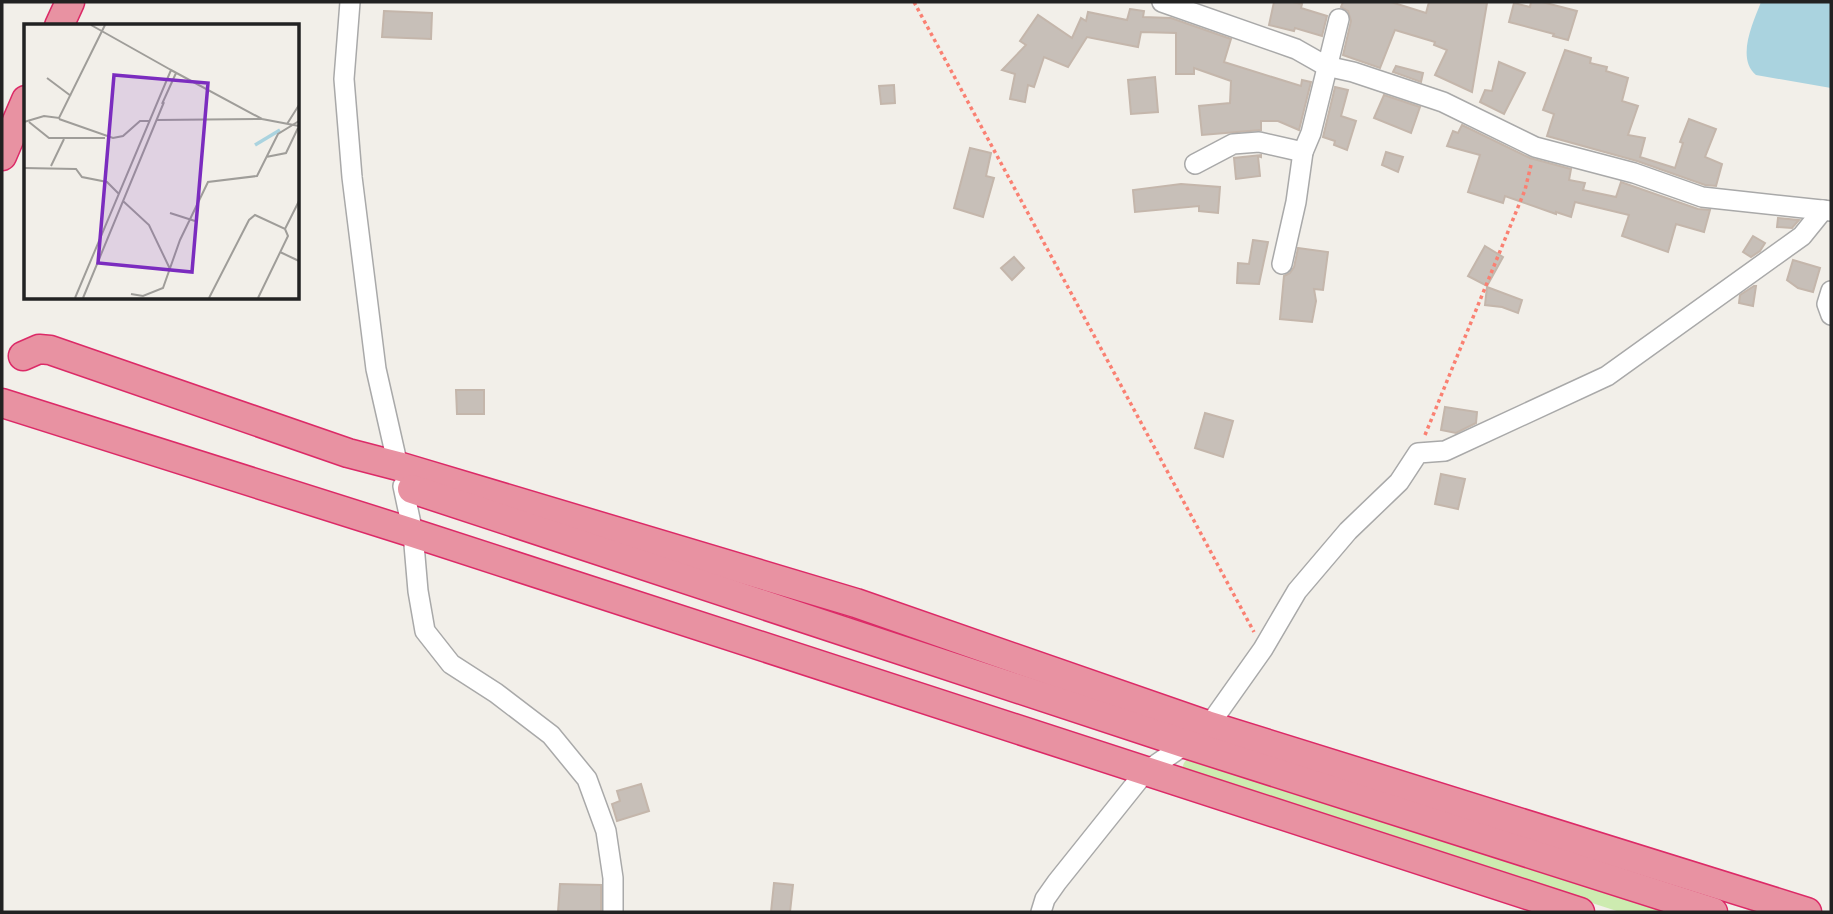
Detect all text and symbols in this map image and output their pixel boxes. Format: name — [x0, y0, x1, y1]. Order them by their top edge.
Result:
inset map — [24, 24, 299, 299]

